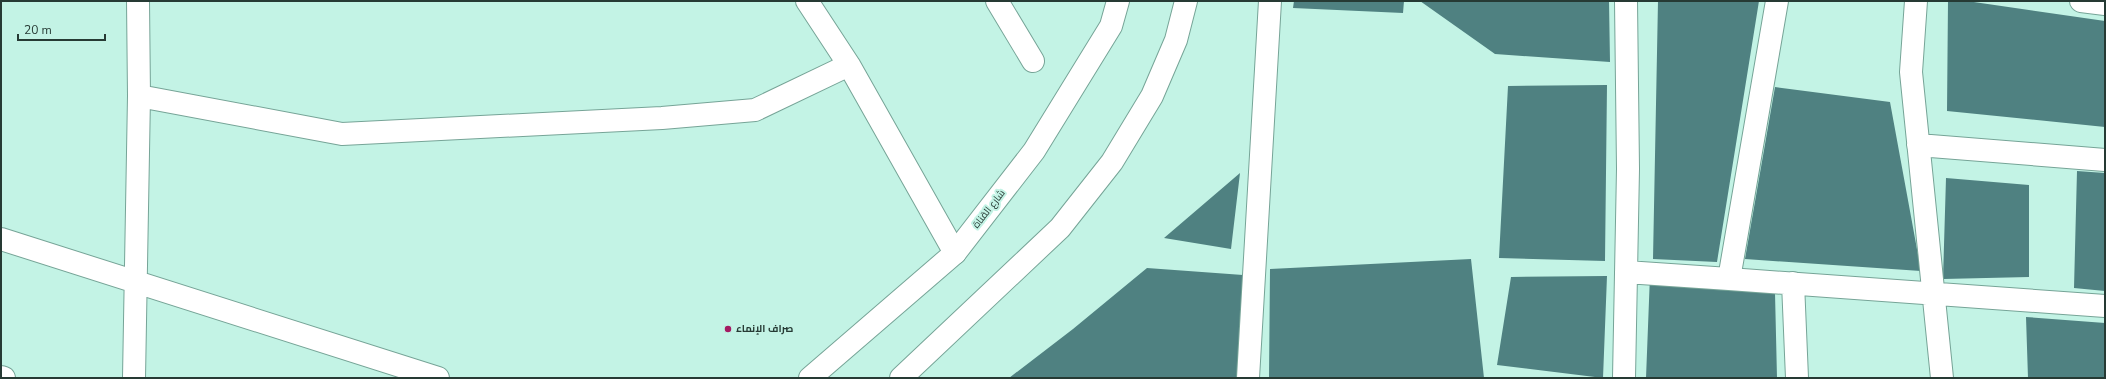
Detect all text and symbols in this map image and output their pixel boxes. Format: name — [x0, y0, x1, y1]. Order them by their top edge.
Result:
scale bar — [18, 16, 105, 42]
text: 20 m — [24, 22, 52, 38]
street label: شارع القناة — [969, 187, 1009, 231]
place label: صراف الإنماء — [736, 322, 794, 336]
marker: صراف الإنماء — [723, 324, 733, 334]

